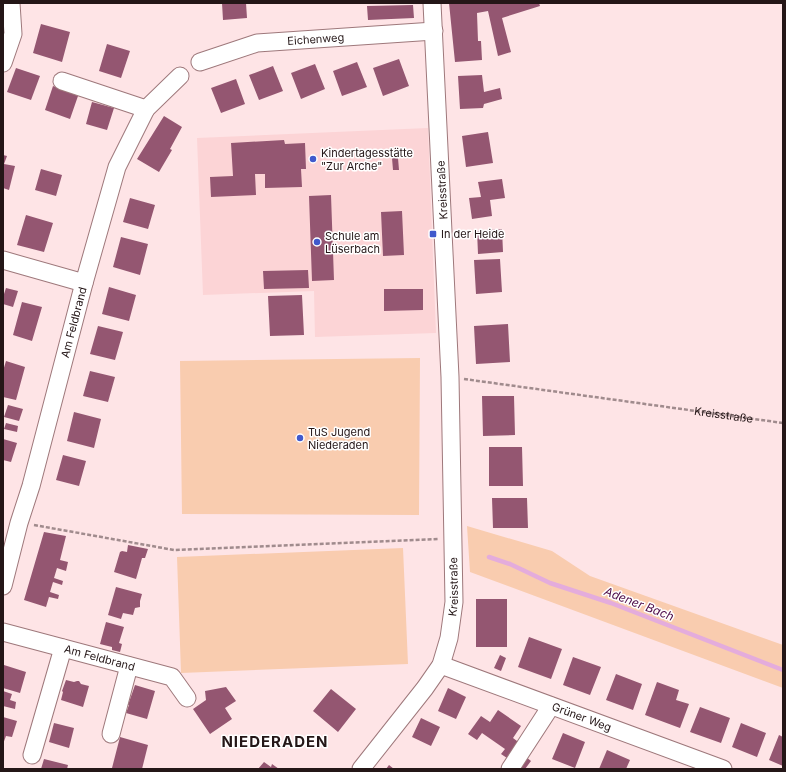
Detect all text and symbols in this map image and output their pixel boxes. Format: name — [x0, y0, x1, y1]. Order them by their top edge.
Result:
street label: Eichenweg — [287, 30, 345, 48]
place label: Kindertagesstätte "Zur Arche" — [321, 146, 413, 173]
marker: Kindertagesstätte "Zur Arche" — [308, 154, 318, 164]
street label: Kreisstraße — [433, 160, 451, 220]
place label: In der Heide — [441, 227, 504, 241]
place label: Schule am Lüserbach — [325, 229, 380, 256]
marker: In der Heide — [428, 229, 438, 239]
marker: Schule am Lüserbach — [312, 237, 322, 247]
street label: Am Feldbrand — [58, 286, 90, 359]
street label: Kreisstraße — [693, 404, 754, 426]
place label: TuS Jugend Niederaden — [308, 425, 370, 452]
marker: TuS Jugend Niederaden — [295, 433, 305, 443]
street label: Kreisstraße — [445, 557, 461, 617]
water label: Adener Bach — [601, 583, 676, 624]
street label: Am Feldbrand — [63, 642, 137, 674]
street label: Grüner Weg — [550, 700, 613, 734]
district label: NIEDERADEN — [221, 732, 329, 751]

